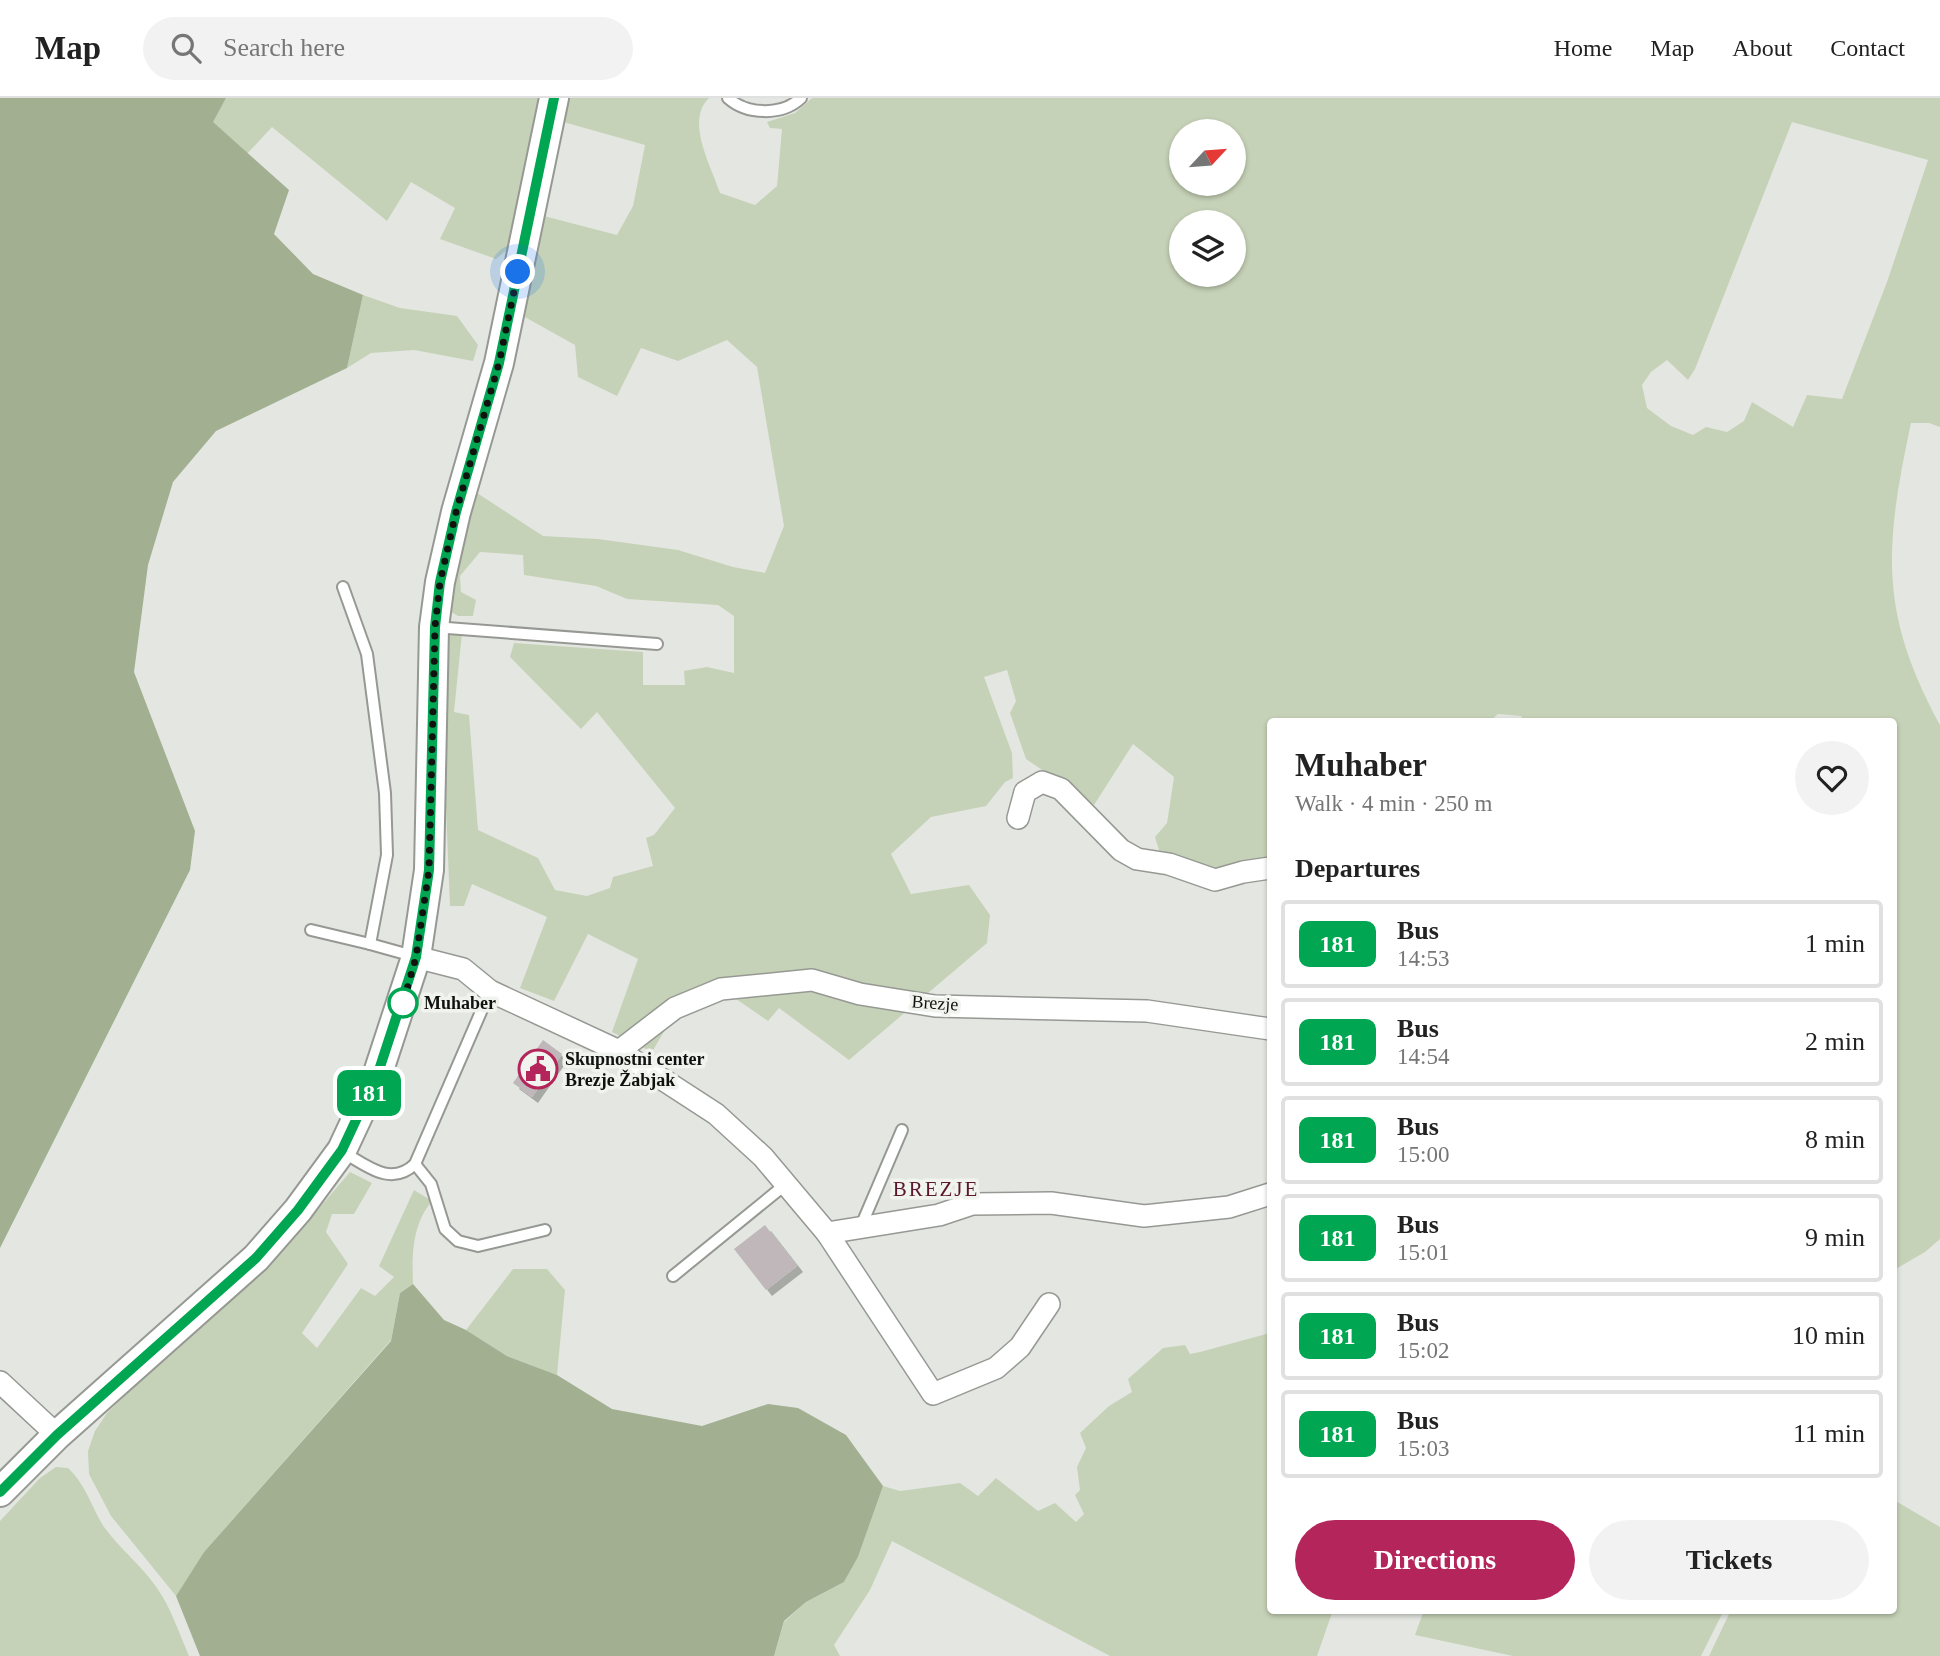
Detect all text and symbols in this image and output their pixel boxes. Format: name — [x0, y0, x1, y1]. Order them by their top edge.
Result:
search box — [143, 17, 633, 80]
icon: search — [167, 29, 205, 67]
text: Map — [35, 30, 101, 66]
text: Search here — [223, 33, 345, 62]
text: Home — [1554, 35, 1612, 61]
text: Map — [1650, 35, 1694, 61]
text: About — [1732, 35, 1792, 61]
text: Contact — [1830, 35, 1905, 61]
north arrow — [1169, 119, 1246, 196]
map controls — [1169, 119, 1246, 287]
button: layers — [1169, 210, 1246, 287]
your location — [500, 254, 535, 289]
button: heart — [1795, 741, 1869, 815]
text: Muhaber — [1295, 747, 1427, 783]
text: Walk · 4 min · 250 m — [1295, 791, 1492, 816]
text: Departures — [1295, 854, 1420, 883]
text: Bus — [1397, 916, 1439, 945]
text: 1 min — [1805, 929, 1865, 958]
text: 181 — [1320, 931, 1356, 957]
text: 14:53 — [1397, 946, 1449, 971]
marker: Muhaber — [388, 988, 418, 1018]
street label: Brezje — [911, 991, 959, 1015]
place label: Muhaber — [424, 993, 496, 1013]
text: Bus — [1397, 1014, 1439, 1043]
text: 2 min — [1805, 1027, 1865, 1056]
text: 181 — [1320, 1029, 1356, 1055]
text: 14:54 — [1397, 1044, 1449, 1069]
public building icon: Skupnostni center Brezje Žabjak — [517, 1048, 559, 1090]
place label: Skupnostni center Brezje Žabjak — [565, 1049, 705, 1090]
line badge: 181 — [329, 1070, 409, 1116]
text: 181 — [351, 1080, 387, 1106]
text: Bus — [1397, 1112, 1439, 1141]
text: 8 min — [1805, 1125, 1865, 1154]
text: 181 — [1320, 1127, 1356, 1153]
text: 15:00 — [1397, 1142, 1449, 1167]
district label: BREZJE — [893, 1177, 979, 1201]
text: Bus — [1397, 1210, 1439, 1239]
text: 9 min — [1805, 1223, 1865, 1252]
text: 181 — [1320, 1225, 1356, 1251]
text: 15:01 — [1397, 1240, 1449, 1265]
text: Bus — [1397, 1308, 1439, 1337]
text: 10 min — [1792, 1321, 1865, 1350]
text: 181 — [1320, 1323, 1356, 1349]
text: 15:02 — [1397, 1338, 1449, 1363]
text: Bus — [1397, 1406, 1439, 1435]
text: 11 min — [1793, 1419, 1865, 1448]
text: 181 — [1320, 1421, 1356, 1447]
text: 15:03 — [1397, 1436, 1449, 1461]
button: Directions — [1295, 1520, 1575, 1600]
button: Tickets — [1589, 1520, 1869, 1600]

